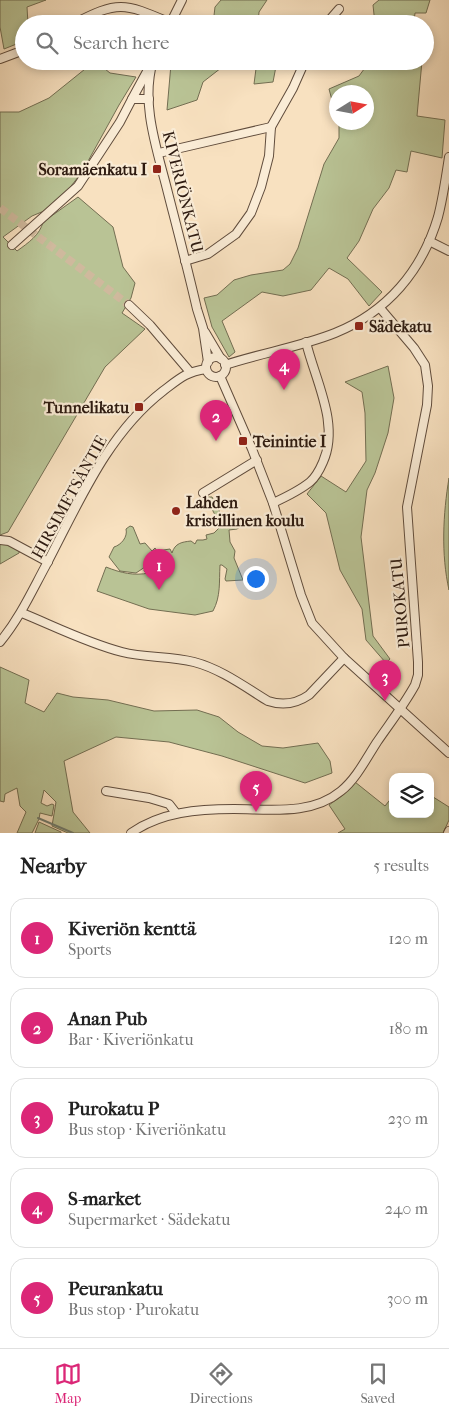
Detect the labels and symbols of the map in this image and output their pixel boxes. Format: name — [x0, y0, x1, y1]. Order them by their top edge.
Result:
north arrow — [329, 85, 374, 130]
street label: KIVERIÖNKATU — [159, 129, 207, 256]
place label: Soramäenkatu I — [39, 160, 148, 179]
marker: Soramäenkatu I — [151, 163, 163, 175]
place label: Sädekatu — [369, 317, 433, 336]
marker: Sädekatu — [353, 320, 365, 332]
pin: 4 — [268, 349, 300, 390]
place label: Tunnelikatu — [43, 398, 130, 417]
pin: 2 — [200, 400, 232, 441]
marker: Tunnelikatu — [133, 401, 145, 413]
street label: HIRSIMETSÄNTIE — [27, 432, 111, 562]
place label: Teinintie I — [252, 432, 327, 451]
marker: Teinintie I — [237, 435, 249, 447]
place label: Lahden kristillinen koulu — [185, 493, 305, 530]
marker: Lahden kristillinen koulu — [170, 505, 182, 517]
pin: 1 — [143, 549, 175, 590]
street label: PUROKATU — [387, 557, 413, 649]
your location — [243, 566, 269, 592]
pin: 3 — [369, 660, 401, 701]
pin: 5 — [240, 771, 272, 812]

